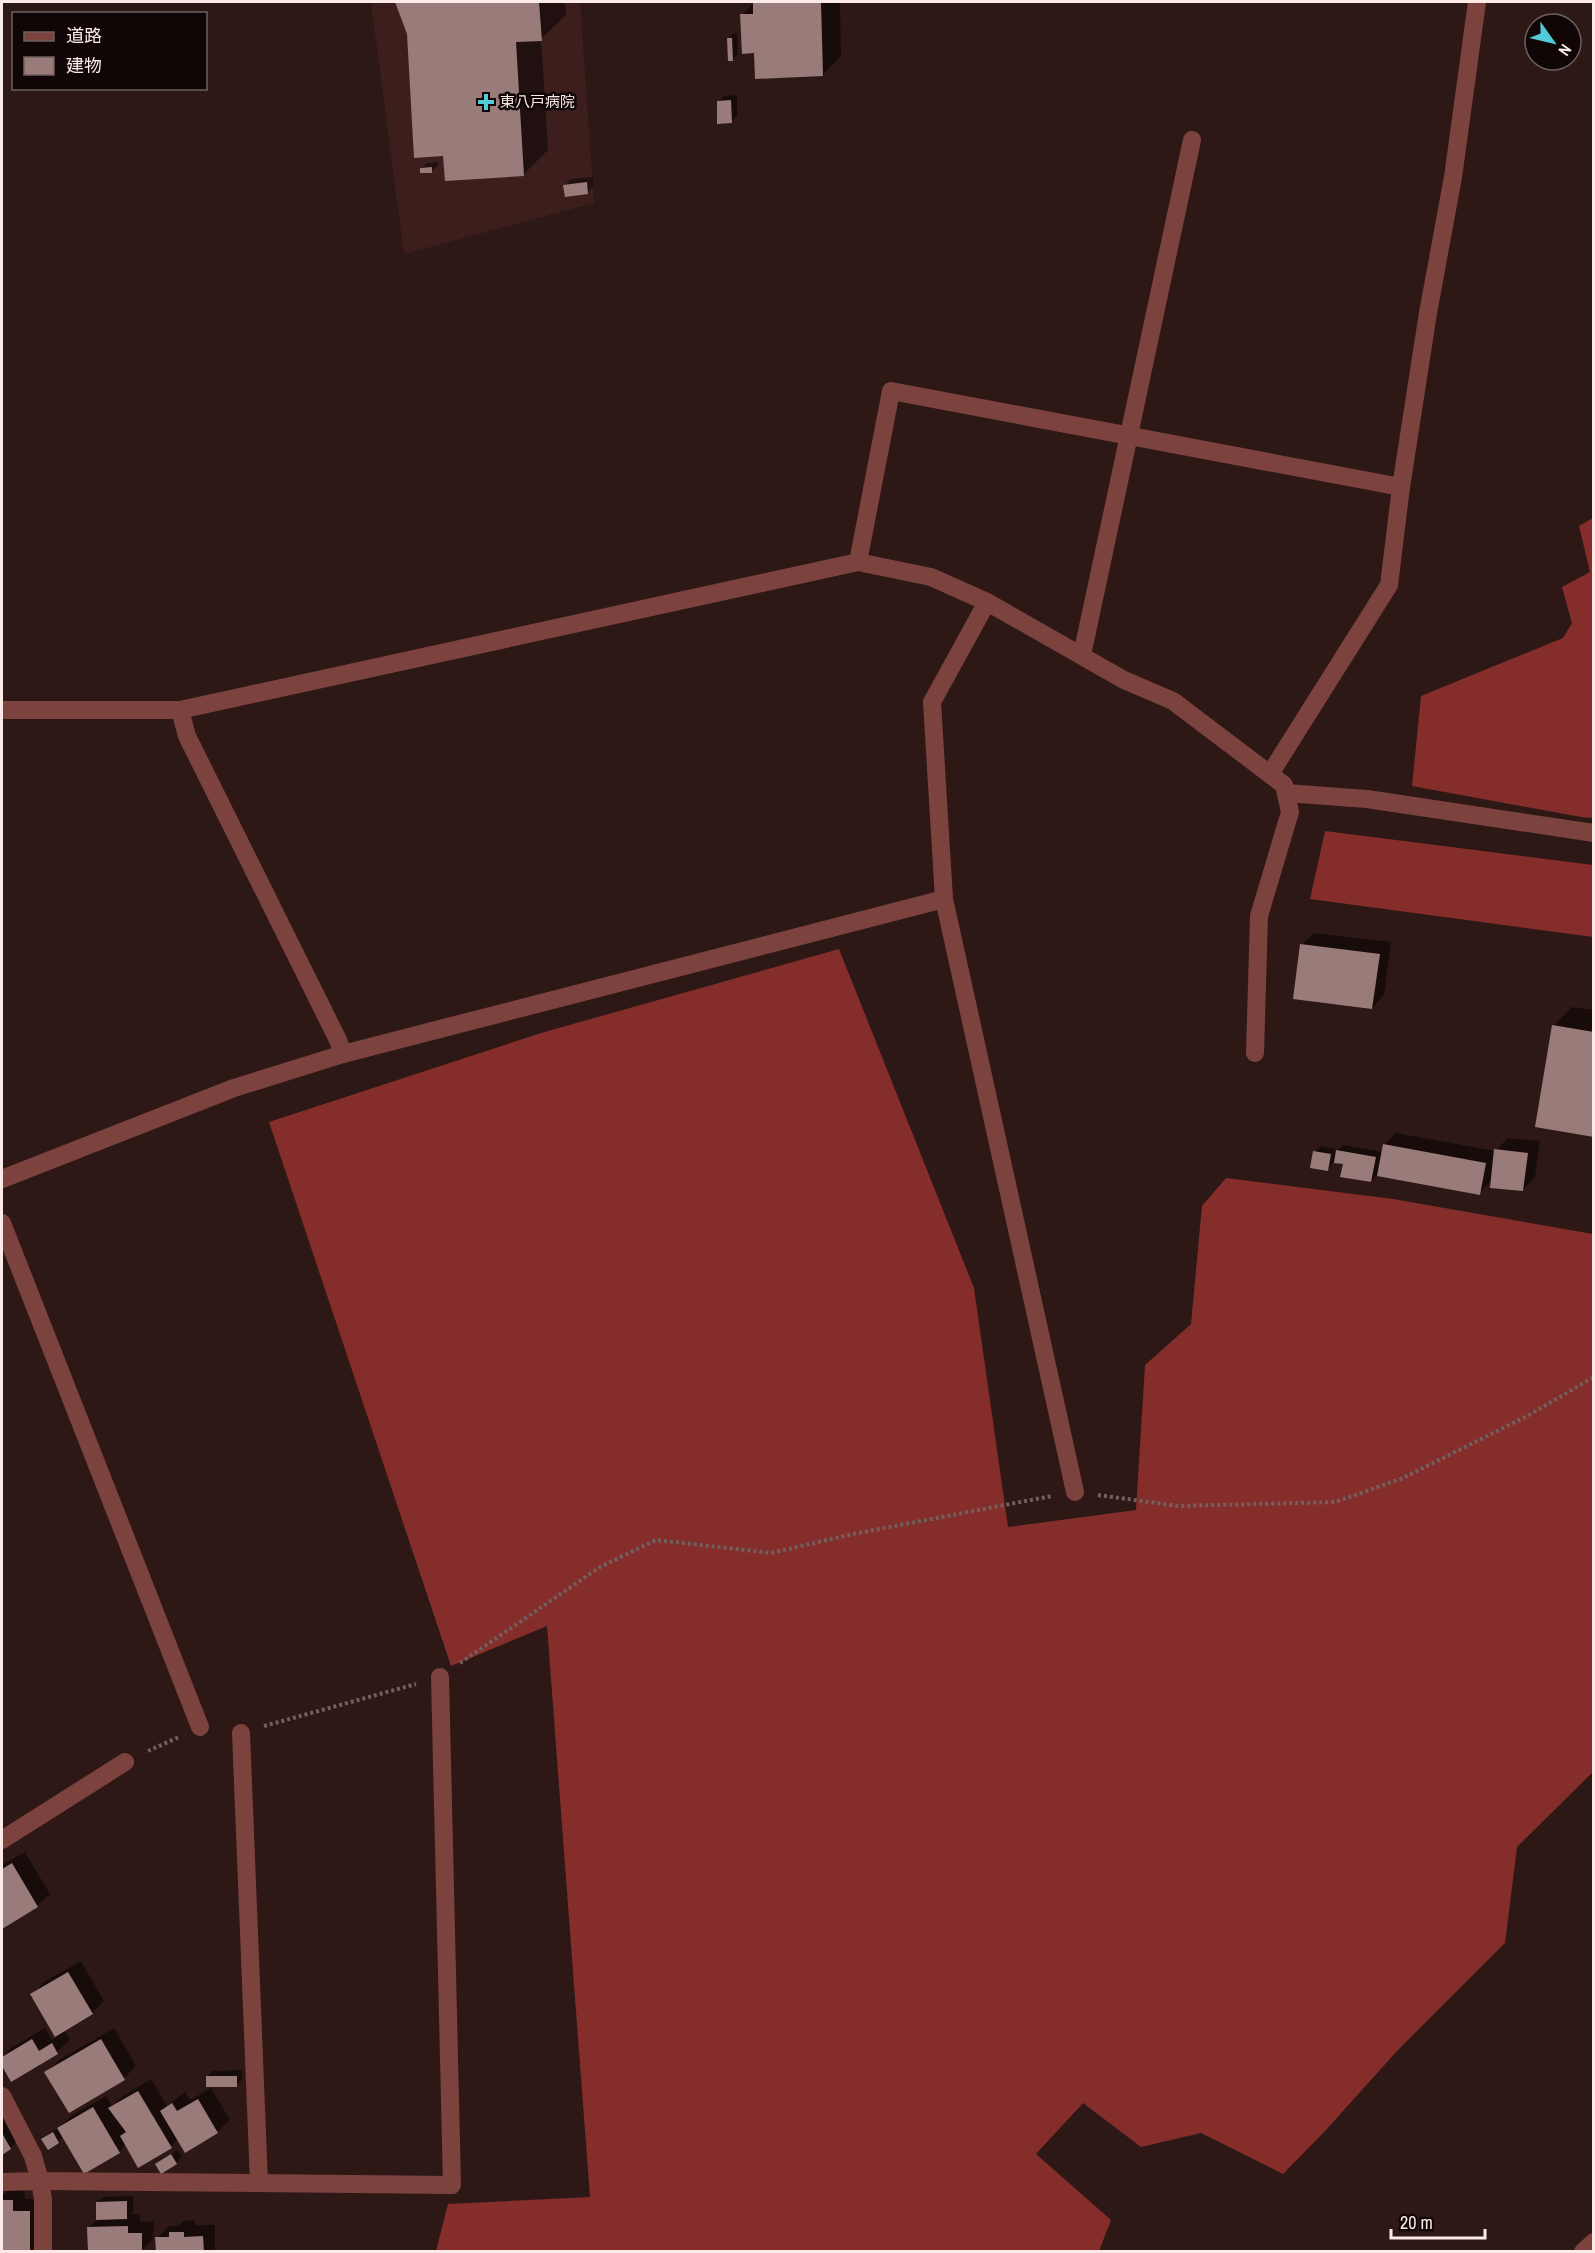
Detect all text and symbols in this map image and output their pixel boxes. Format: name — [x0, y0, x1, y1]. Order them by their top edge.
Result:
legend — [12, 12, 207, 90]
north arrow — [1523, 12, 1583, 72]
text: 道路 — [66, 23, 102, 48]
text: N — [1554, 40, 1577, 60]
text: 建物 — [66, 53, 102, 78]
place label: 東八戸病院 — [500, 91, 575, 112]
marker: 東八戸病院 — [477, 93, 495, 111]
scale bar — [1391, 2202, 1486, 2240]
text: 20 m — [1400, 2210, 1433, 2235]

